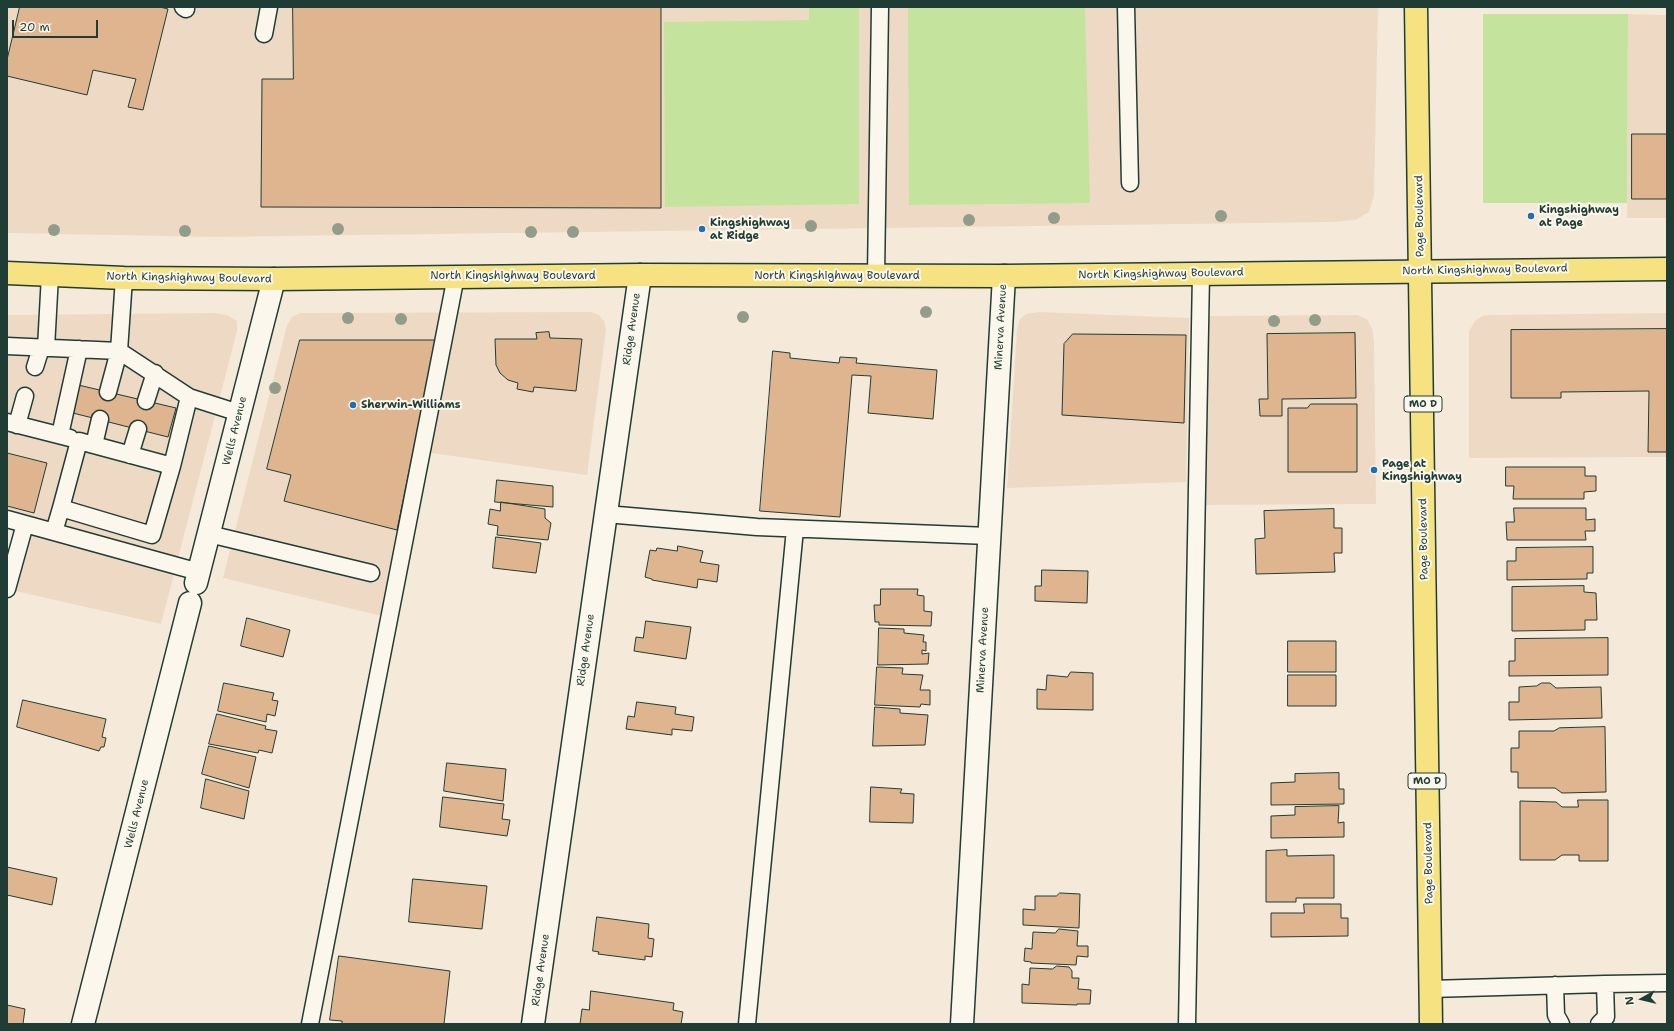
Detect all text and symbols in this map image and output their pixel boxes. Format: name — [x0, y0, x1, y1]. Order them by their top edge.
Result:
scale bar — [14, 12, 100, 38]
text: 20 m — [19, 19, 50, 35]
street label: Page Boulevard — [1413, 175, 1427, 257]
place label: Kingshighway at Page — [1539, 203, 1619, 229]
marker: Kingshighway at Page — [1526, 211, 1536, 221]
place label: Kingshighway at Ridge — [710, 216, 790, 242]
marker: Kingshighway at Ridge — [697, 224, 707, 234]
street label: North Kingshighway Boulevard — [1402, 262, 1568, 278]
street label: North Kingshighway Boulevard — [1078, 266, 1244, 282]
street label: North Kingshighway Boulevard — [430, 269, 596, 283]
street label: North Kingshighway Boulevard — [754, 269, 920, 283]
street label: North Kingshighway Boulevard — [106, 270, 272, 286]
street label: Minerva Avenue — [992, 284, 1010, 370]
street label: Ridge Avenue — [620, 292, 644, 366]
street label: Wells Avenue — [220, 395, 250, 467]
road number: MO D — [1404, 396, 1442, 412]
place label: Sherwin-Williams — [361, 398, 461, 412]
marker: Sherwin-Williams — [348, 400, 358, 410]
place label: Page at Kingshighway — [1382, 457, 1462, 483]
marker: Page at Kingshighway — [1369, 465, 1379, 475]
street label: Page Boulevard — [1417, 498, 1431, 580]
street label: Minerva Avenue — [974, 607, 992, 693]
street label: Ridge Avenue — [574, 613, 598, 687]
road number: MO D — [1408, 773, 1446, 789]
street label: Wells Avenue — [122, 778, 152, 850]
street label: Page Boulevard — [1422, 822, 1436, 904]
street label: Ridge Avenue — [529, 933, 553, 1007]
north arrow — [1622, 979, 1662, 1019]
text: N — [1622, 995, 1638, 1006]

